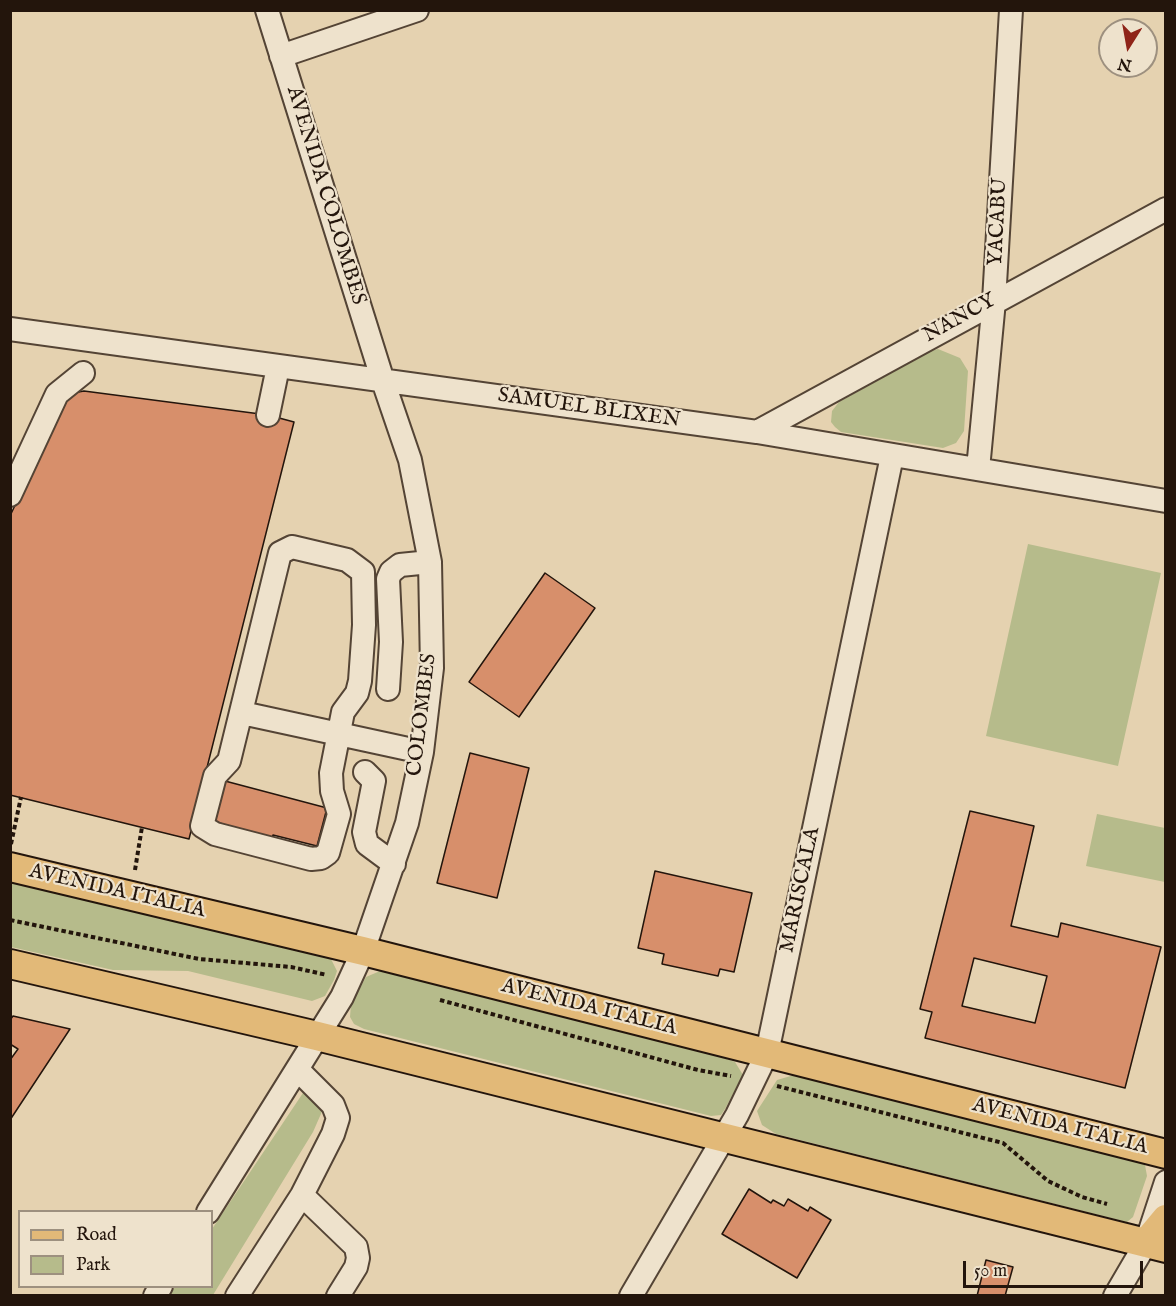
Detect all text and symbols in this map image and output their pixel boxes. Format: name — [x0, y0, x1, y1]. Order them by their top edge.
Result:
north arrow — [1098, 18, 1158, 78]
text: N — [1116, 53, 1134, 75]
street label: AVENIDA COLOMBES — [280, 84, 370, 308]
street label: YACABU — [984, 177, 1014, 267]
street label: NANCY — [919, 289, 1001, 349]
street label: SAMUEL BLIXEN — [496, 384, 682, 434]
street label: COLOMBES — [403, 652, 443, 778]
street label: MARISCALA — [775, 825, 827, 955]
street label: AVENIDA ITALIA — [26, 859, 208, 925]
street label: AVENIDA ITALIA — [499, 974, 679, 1042]
street label: AVENIDA ITALIA — [970, 1093, 1150, 1161]
legend — [18, 1210, 213, 1288]
text: Road — [76, 1224, 117, 1247]
scale bar — [966, 1249, 1146, 1287]
text: Park — [76, 1254, 110, 1277]
text: 50 m — [974, 1260, 1007, 1283]

